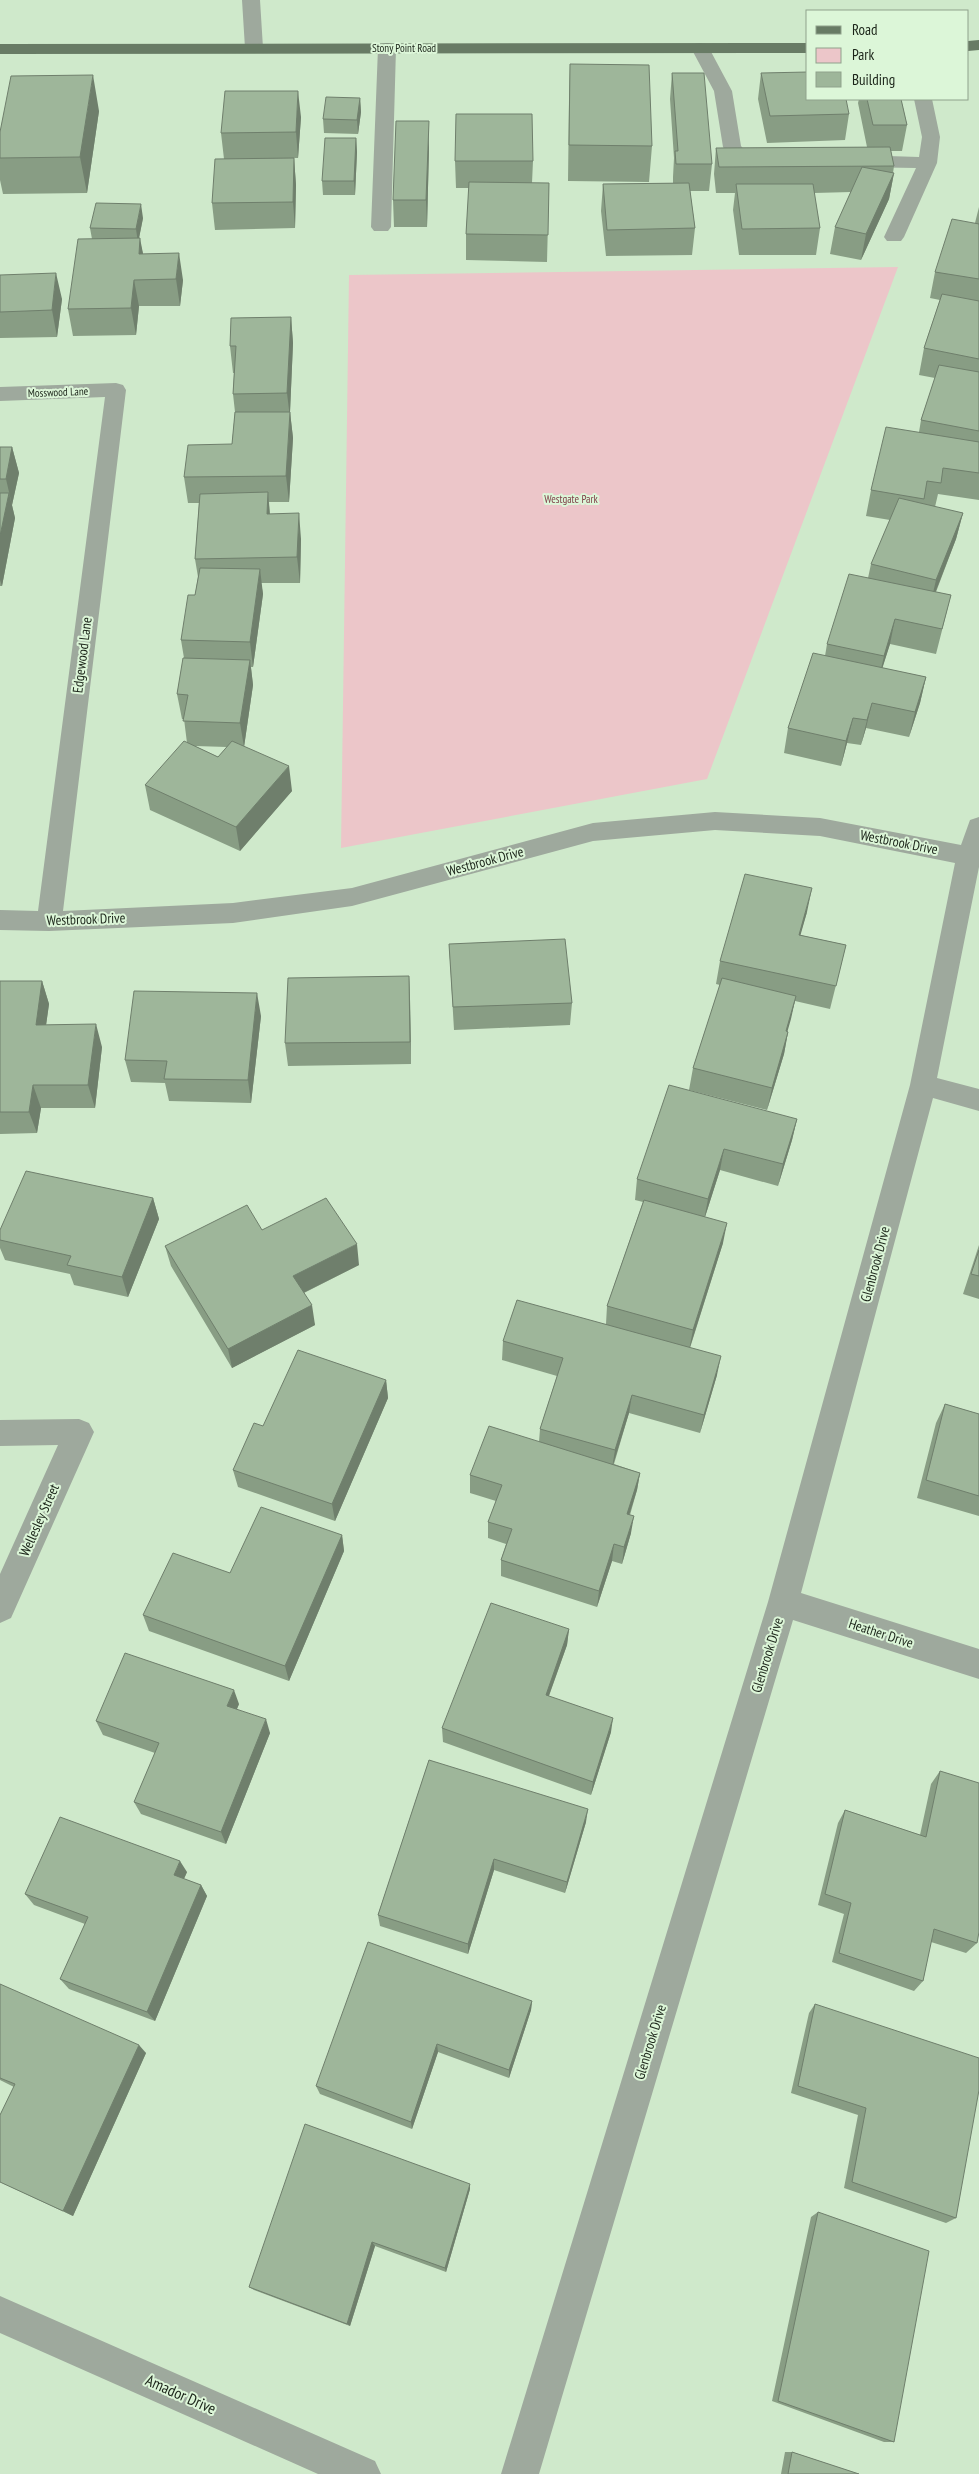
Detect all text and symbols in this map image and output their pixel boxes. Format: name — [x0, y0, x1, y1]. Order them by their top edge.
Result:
legend — [806, 10, 969, 100]
text: Road — [852, 20, 878, 39]
street label: Stony Point Road — [372, 41, 436, 55]
text: Park — [852, 45, 874, 64]
text: Building — [852, 70, 895, 89]
street label: Mosswood Lane — [28, 384, 89, 400]
park label: Westgate Park — [544, 492, 598, 506]
street label: Edgewood Lane — [68, 616, 96, 694]
street label: Westbrook Drive — [859, 826, 940, 858]
street label: Westbrook Drive — [445, 842, 526, 880]
street label: Westbrook Drive — [46, 909, 126, 929]
street label: Glenbrook Drive — [856, 1224, 894, 1304]
street label: Wellesley Street — [15, 1481, 63, 1559]
street label: Heather Drive — [846, 1614, 916, 1652]
street label: Glenbrook Drive — [747, 1615, 787, 1695]
street label: Glenbrook Drive — [630, 2002, 670, 2082]
street label: Amador Drive — [143, 2370, 219, 2418]

